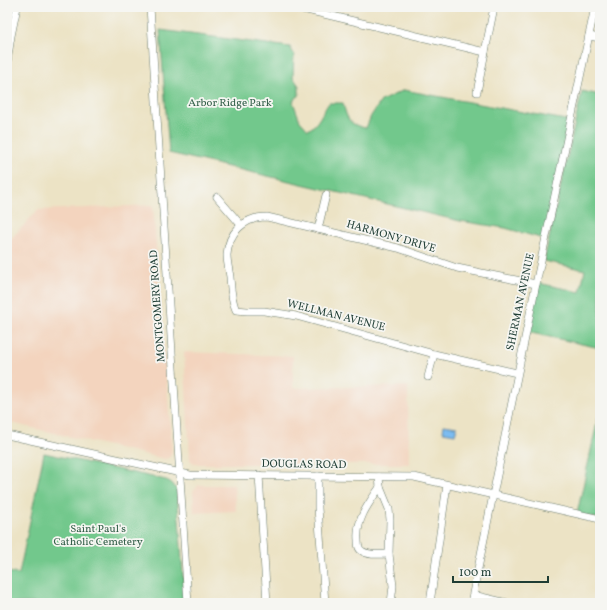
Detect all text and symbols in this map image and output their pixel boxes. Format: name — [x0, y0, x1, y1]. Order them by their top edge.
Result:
park label: Arbor Ridge Park — [188, 96, 272, 111]
street label: HARMONY DRIVE — [345, 217, 438, 257]
street label: MONTGOMERY ROAD — [147, 249, 169, 363]
street label: SHERMAN AVENUE — [503, 252, 539, 352]
street label: WELLMAN AVENUE — [285, 297, 387, 336]
street label: DOUGLAS ROAD — [261, 457, 347, 473]
park label: Saint Paul's Catholic Cemetery — [53, 522, 143, 550]
scale bar — [453, 558, 548, 584]
text: 100 m — [459, 565, 492, 581]

